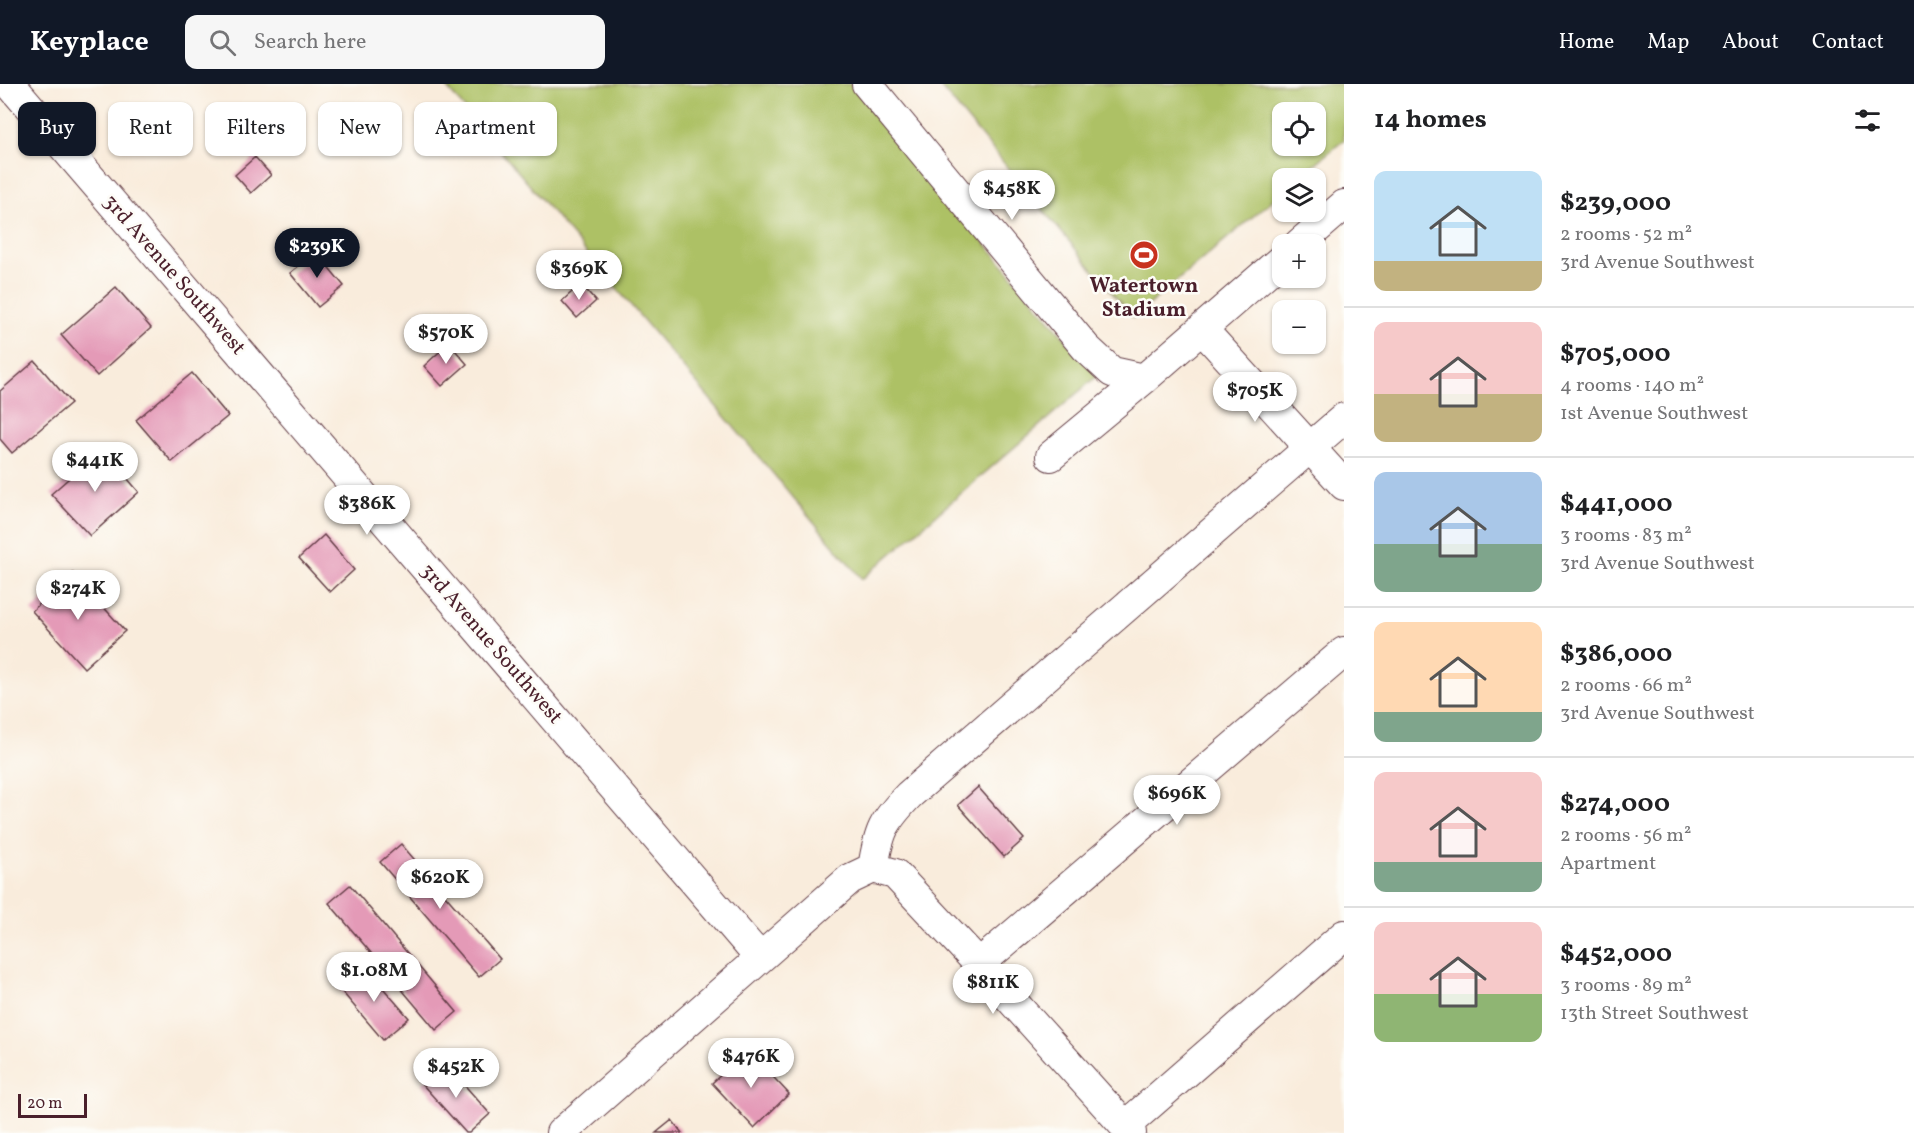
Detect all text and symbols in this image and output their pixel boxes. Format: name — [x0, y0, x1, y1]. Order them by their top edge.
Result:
search box — [185, 15, 605, 69]
text: Keyplace — [30, 23, 149, 62]
icon: search — [206, 26, 239, 59]
text: Search here — [254, 27, 366, 58]
text: Home — [1559, 28, 1614, 57]
text: Map — [1647, 28, 1689, 57]
text: About — [1722, 28, 1779, 57]
text: Contact — [1812, 28, 1884, 57]
chip: Buy — [18, 102, 96, 156]
chip: Rent — [108, 102, 193, 156]
chip: Filters — [205, 102, 306, 156]
chip: New — [318, 102, 402, 156]
chip: Apartment — [414, 102, 557, 156]
map controls — [1272, 102, 1326, 354]
button: locate — [1272, 102, 1326, 156]
text: 14 homes — [1374, 102, 1487, 138]
icon: filters — [1851, 104, 1884, 137]
button: layers — [1272, 168, 1326, 222]
pin: $458K — [970, 170, 1054, 221]
text: $458K — [983, 175, 1041, 203]
text: $239,000 — [1560, 185, 1671, 221]
street label: 3rd Avenue Southwest — [96, 188, 252, 362]
icon: home — [1422, 195, 1494, 267]
text: 2 rooms · 52 m² — [1560, 221, 1692, 249]
pin: $239K — [275, 228, 359, 279]
text: $239K — [289, 233, 345, 261]
button: + — [1272, 234, 1326, 288]
sports icon: Watertown Stadium — [1128, 239, 1160, 271]
text: 3rd Avenue Southwest — [1560, 249, 1755, 277]
pin: $369K — [537, 250, 621, 301]
text: $369K — [550, 255, 608, 283]
place label: Watertown Stadium — [1090, 272, 1199, 325]
button: − — [1272, 300, 1326, 354]
pin: $570K — [404, 314, 488, 365]
text: $570K — [418, 319, 474, 347]
text: $705,000 — [1560, 336, 1671, 372]
icon: home — [1422, 346, 1494, 418]
pin: $705K — [1213, 372, 1297, 423]
text: 4 rooms · 140 m² — [1560, 372, 1704, 400]
text: $705K — [1227, 377, 1283, 405]
text: 1st Avenue Southwest — [1560, 400, 1748, 428]
pin: $441K — [53, 442, 137, 493]
text: $441K — [66, 447, 124, 475]
pin: $386K — [325, 485, 409, 536]
text: $441,000 — [1560, 486, 1673, 522]
text: $386K — [338, 490, 396, 518]
icon: home — [1422, 496, 1494, 568]
text: 3 rooms · 83 m² — [1560, 522, 1692, 550]
text: 3rd Avenue Southwest — [1560, 550, 1755, 578]
street label: 3rd Avenue Southwest — [413, 557, 569, 731]
pin: $274K — [36, 570, 120, 621]
text: $274K — [50, 575, 106, 603]
text: $386,000 — [1560, 636, 1672, 672]
icon: home — [1422, 646, 1494, 718]
text: 2 rooms · 66 m² — [1560, 672, 1692, 700]
text: 3rd Avenue Southwest — [1560, 700, 1755, 728]
pin: $696K — [1135, 775, 1219, 826]
text: $696K — [1147, 780, 1207, 808]
text: $274,000 — [1560, 786, 1670, 822]
icon: home — [1422, 796, 1494, 868]
text: 2 rooms · 56 m² — [1560, 822, 1691, 850]
text: Apartment — [1560, 850, 1656, 878]
pin: $620K — [398, 859, 482, 910]
text: $620K — [410, 864, 470, 892]
text: $452,000 — [1560, 936, 1672, 972]
icon: home — [1422, 946, 1494, 1018]
pin: $1.08M — [325, 952, 423, 1003]
text: $1.08M — [340, 957, 408, 985]
pin: $811K — [951, 964, 1035, 1015]
text: $811K — [967, 969, 1019, 997]
text: 3 rooms · 89 m² — [1560, 972, 1692, 1000]
text: 13th Street Southwest — [1560, 1000, 1749, 1028]
pin: $476K — [709, 1038, 793, 1089]
text: $476K — [722, 1043, 780, 1071]
pin: $452K — [414, 1048, 498, 1099]
text: $452K — [427, 1053, 485, 1081]
scale bar — [18, 1091, 87, 1118]
text: 20 m — [27, 1093, 62, 1115]

